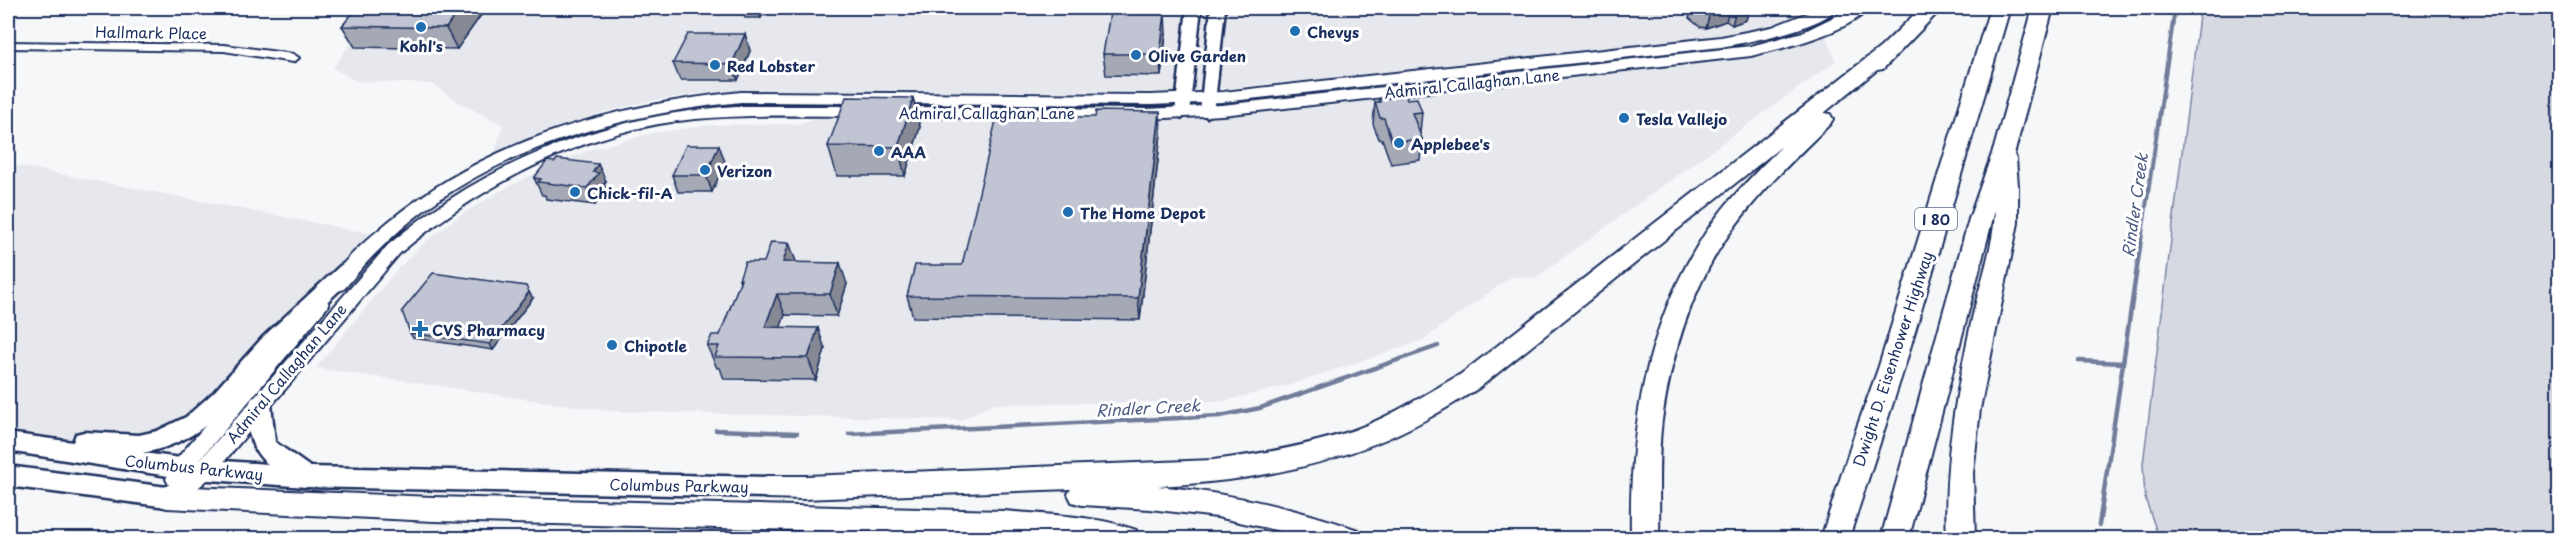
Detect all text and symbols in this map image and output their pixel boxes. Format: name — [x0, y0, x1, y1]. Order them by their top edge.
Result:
street label: Hallmark Place — [95, 20, 207, 44]
marker: Kohl's — [414, 20, 428, 34]
place label: Chevys — [1307, 20, 1359, 43]
marker: Chevys — [1288, 24, 1302, 38]
place label: Kohl's — [399, 34, 443, 57]
place label: Olive Garden — [1148, 44, 1246, 67]
marker: Olive Garden — [1129, 48, 1143, 62]
place label: Red Lobster — [727, 54, 815, 77]
marker: Red Lobster — [708, 58, 722, 72]
street label: Admiral Callaghan Lane — [1383, 62, 1561, 104]
street label: Admiral Callaghan Lane — [899, 101, 1075, 124]
place label: Tesla Vallejo — [1636, 107, 1727, 130]
marker: Tesla Vallejo — [1617, 111, 1631, 125]
place label: Applebee's — [1411, 132, 1490, 155]
marker: Applebee's — [1392, 136, 1406, 150]
place label: AAA — [891, 140, 926, 163]
marker: AAA — [872, 144, 886, 158]
water label: Rindler Creek — [2115, 150, 2153, 258]
place label: Verizon — [717, 159, 772, 182]
marker: Verizon — [698, 163, 712, 177]
place label: Chick-fil-A — [587, 181, 673, 204]
marker: Chick-fil-A — [568, 185, 582, 199]
place label: The Home Depot — [1080, 201, 1206, 224]
marker: The Home Depot — [1061, 205, 1075, 219]
road number: I 80 — [1915, 208, 1957, 230]
street label: Dwight D. Eisenhower Highway — [1846, 248, 1938, 470]
street label: Admiral Callaghan Lane — [220, 298, 352, 448]
place label: CVS Pharmacy — [432, 318, 545, 341]
marker: CVS Pharmacy — [413, 322, 427, 336]
place label: Chipotle — [624, 334, 688, 357]
marker: Chipotle — [605, 338, 619, 352]
water label: Rindler Creek — [1095, 392, 1202, 422]
street label: Columbus Parkway — [124, 448, 264, 486]
street label: Columbus Parkway — [609, 472, 749, 498]

